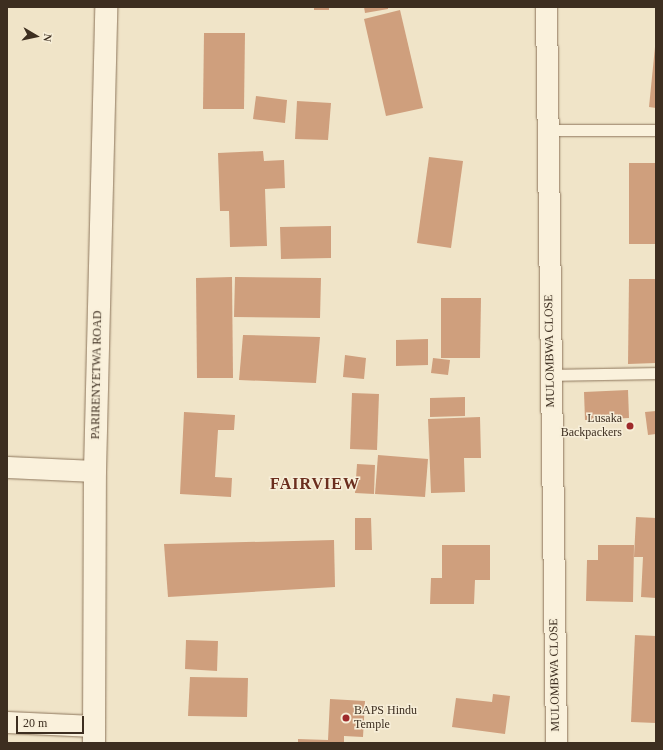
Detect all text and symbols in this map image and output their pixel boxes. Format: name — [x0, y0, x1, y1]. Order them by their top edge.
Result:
north arrow — [16, 16, 56, 56]
text: N — [41, 33, 54, 43]
street label: MULOMBWA CLOSE — [542, 294, 558, 408]
street label: PARIRENYETWA ROAD — [89, 310, 105, 440]
place label: Lusaka Backpackers — [561, 412, 622, 440]
marker: Lusaka Backpackers — [625, 421, 635, 431]
district label: FAIRVIEW — [270, 474, 360, 494]
street label: MULOMBWA CLOSE — [547, 618, 563, 732]
place label: BAPS Hindu Temple — [354, 704, 417, 732]
scale bar — [18, 708, 86, 734]
marker: BAPS Hindu Temple — [341, 713, 351, 723]
text: 20 m — [23, 716, 47, 730]

